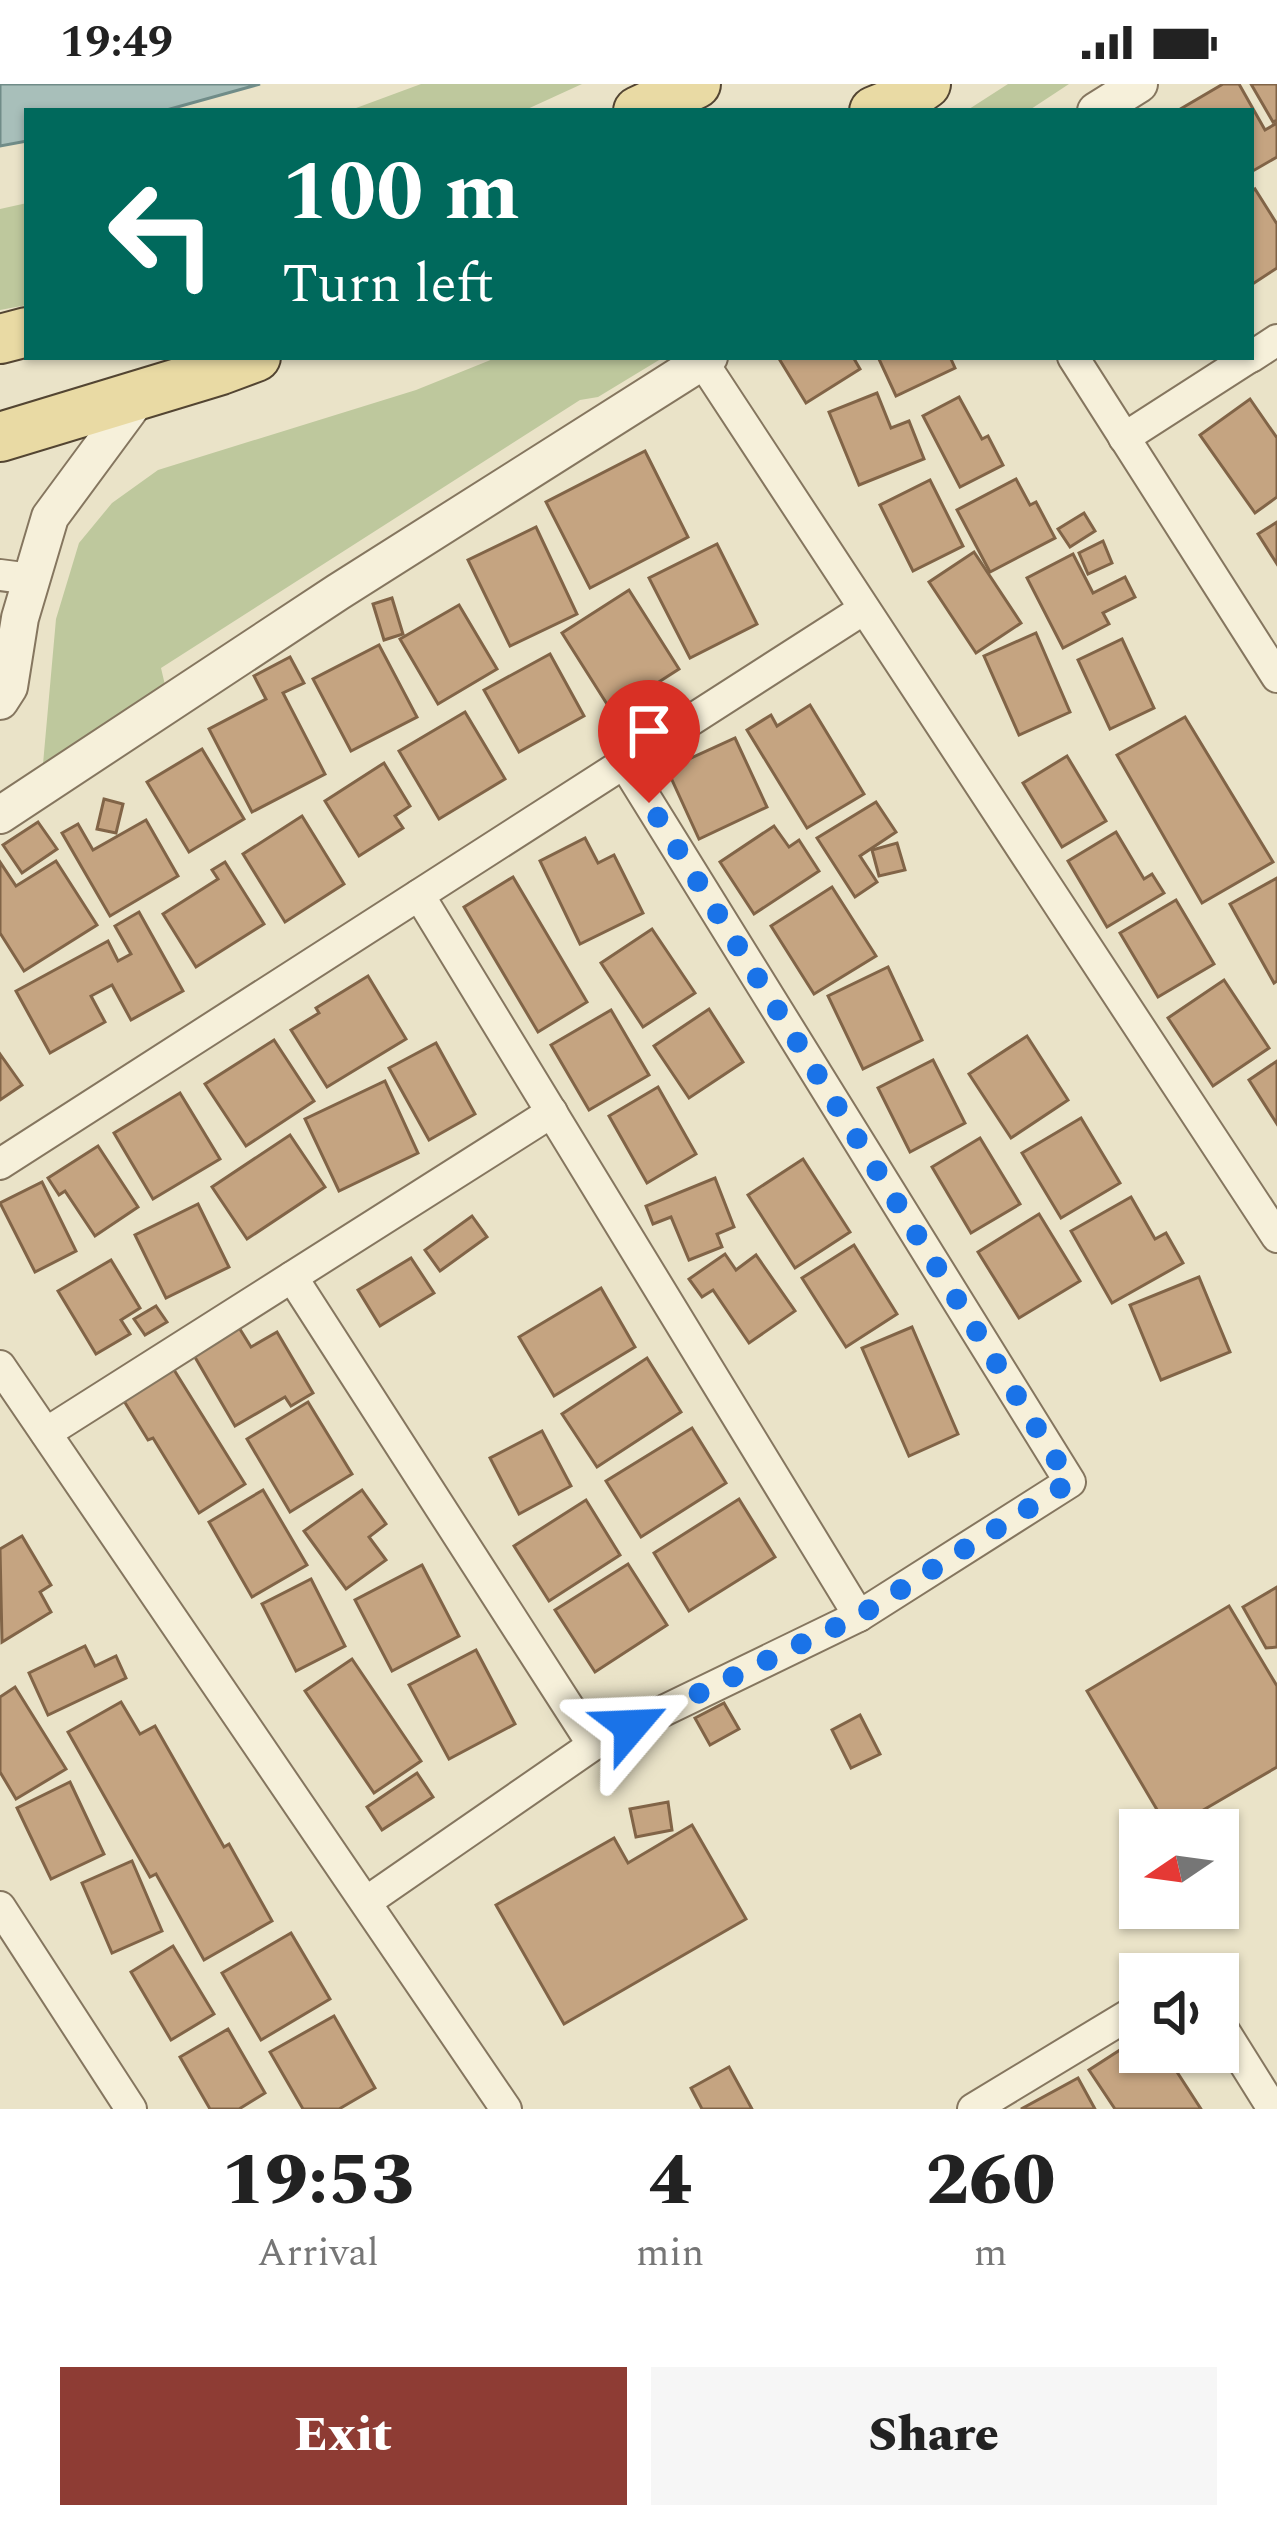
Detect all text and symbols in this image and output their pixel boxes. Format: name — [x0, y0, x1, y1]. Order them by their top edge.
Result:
text: 19:49 — [60, 8, 173, 77]
text: 100 m — [282, 129, 520, 257]
icon: left — [84, 156, 240, 312]
text: Turn left — [282, 244, 494, 326]
pin — [598, 680, 700, 803]
icon: arrive — [616, 698, 682, 764]
position arrow — [568, 1663, 694, 1789]
north arrow — [1119, 1809, 1239, 1929]
map controls — [1119, 1809, 1239, 2073]
button: sound — [1119, 1953, 1239, 2073]
text: 19:53 — [222, 2127, 415, 2236]
text: 4 — [649, 2127, 692, 2236]
text: 260 — [926, 2127, 1055, 2236]
text: Arrival — [257, 2224, 379, 2283]
text: min — [636, 2224, 704, 2283]
text: m — [974, 2224, 1007, 2283]
button: Exit — [60, 2367, 627, 2505]
button: Share — [651, 2367, 1217, 2505]

